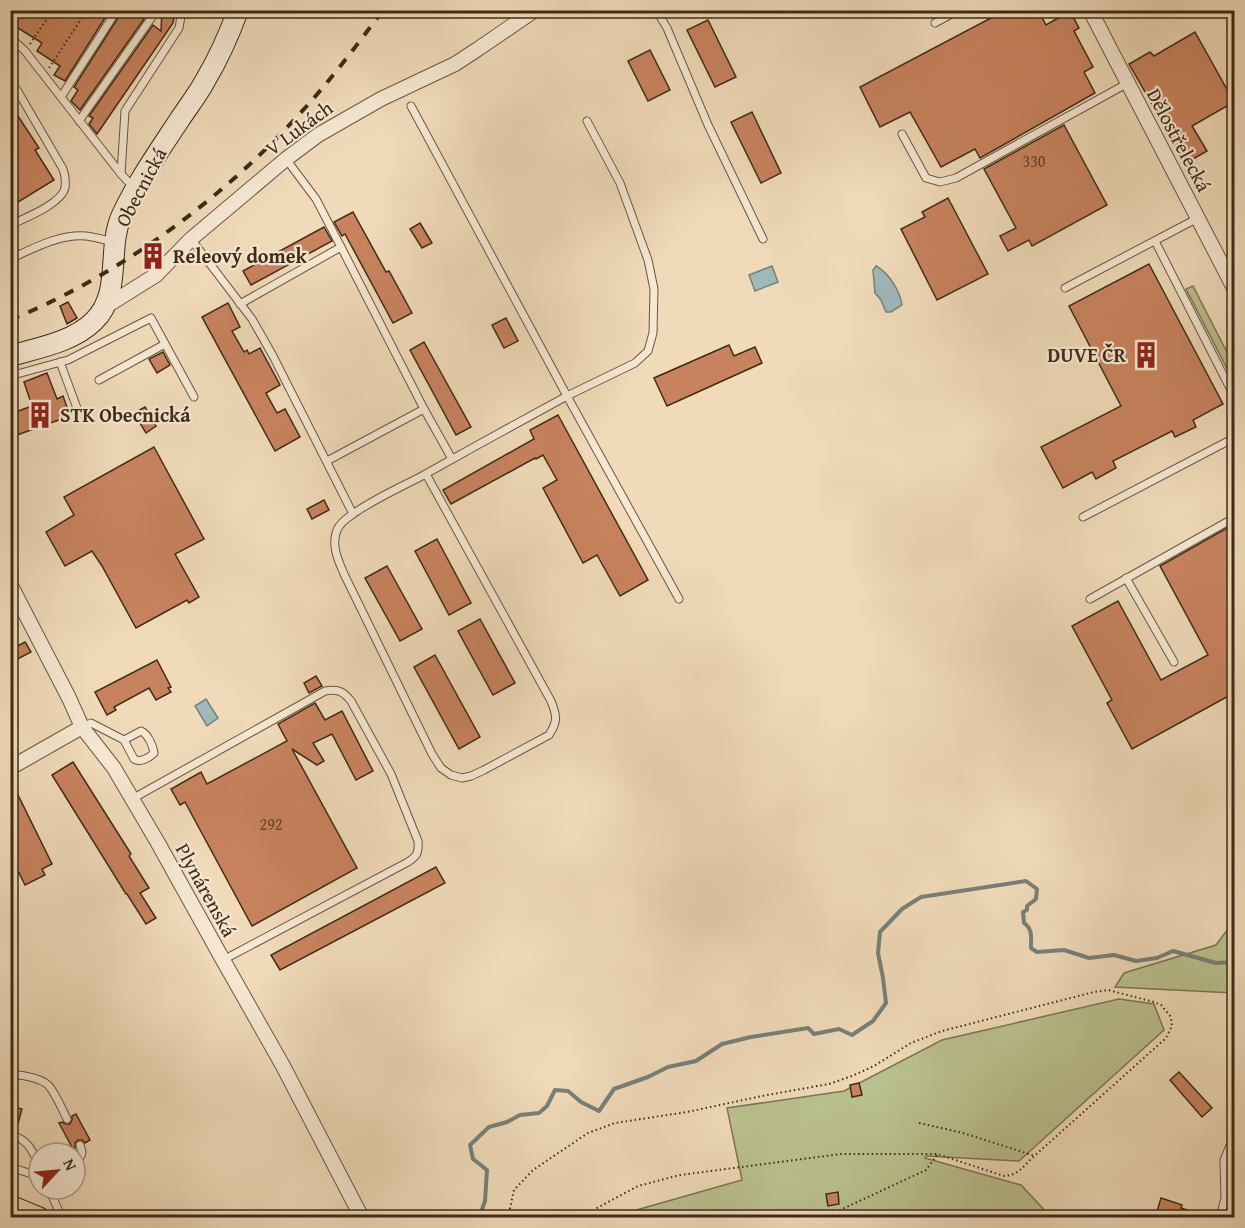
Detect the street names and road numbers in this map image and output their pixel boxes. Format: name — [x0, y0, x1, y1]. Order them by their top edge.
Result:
street label: Dělostřelecká — [1140, 83, 1219, 197]
street label: V Lukách — [259, 93, 339, 162]
street label: Obecnická — [108, 142, 174, 231]
street label: Plynárenská — [169, 838, 244, 942]

